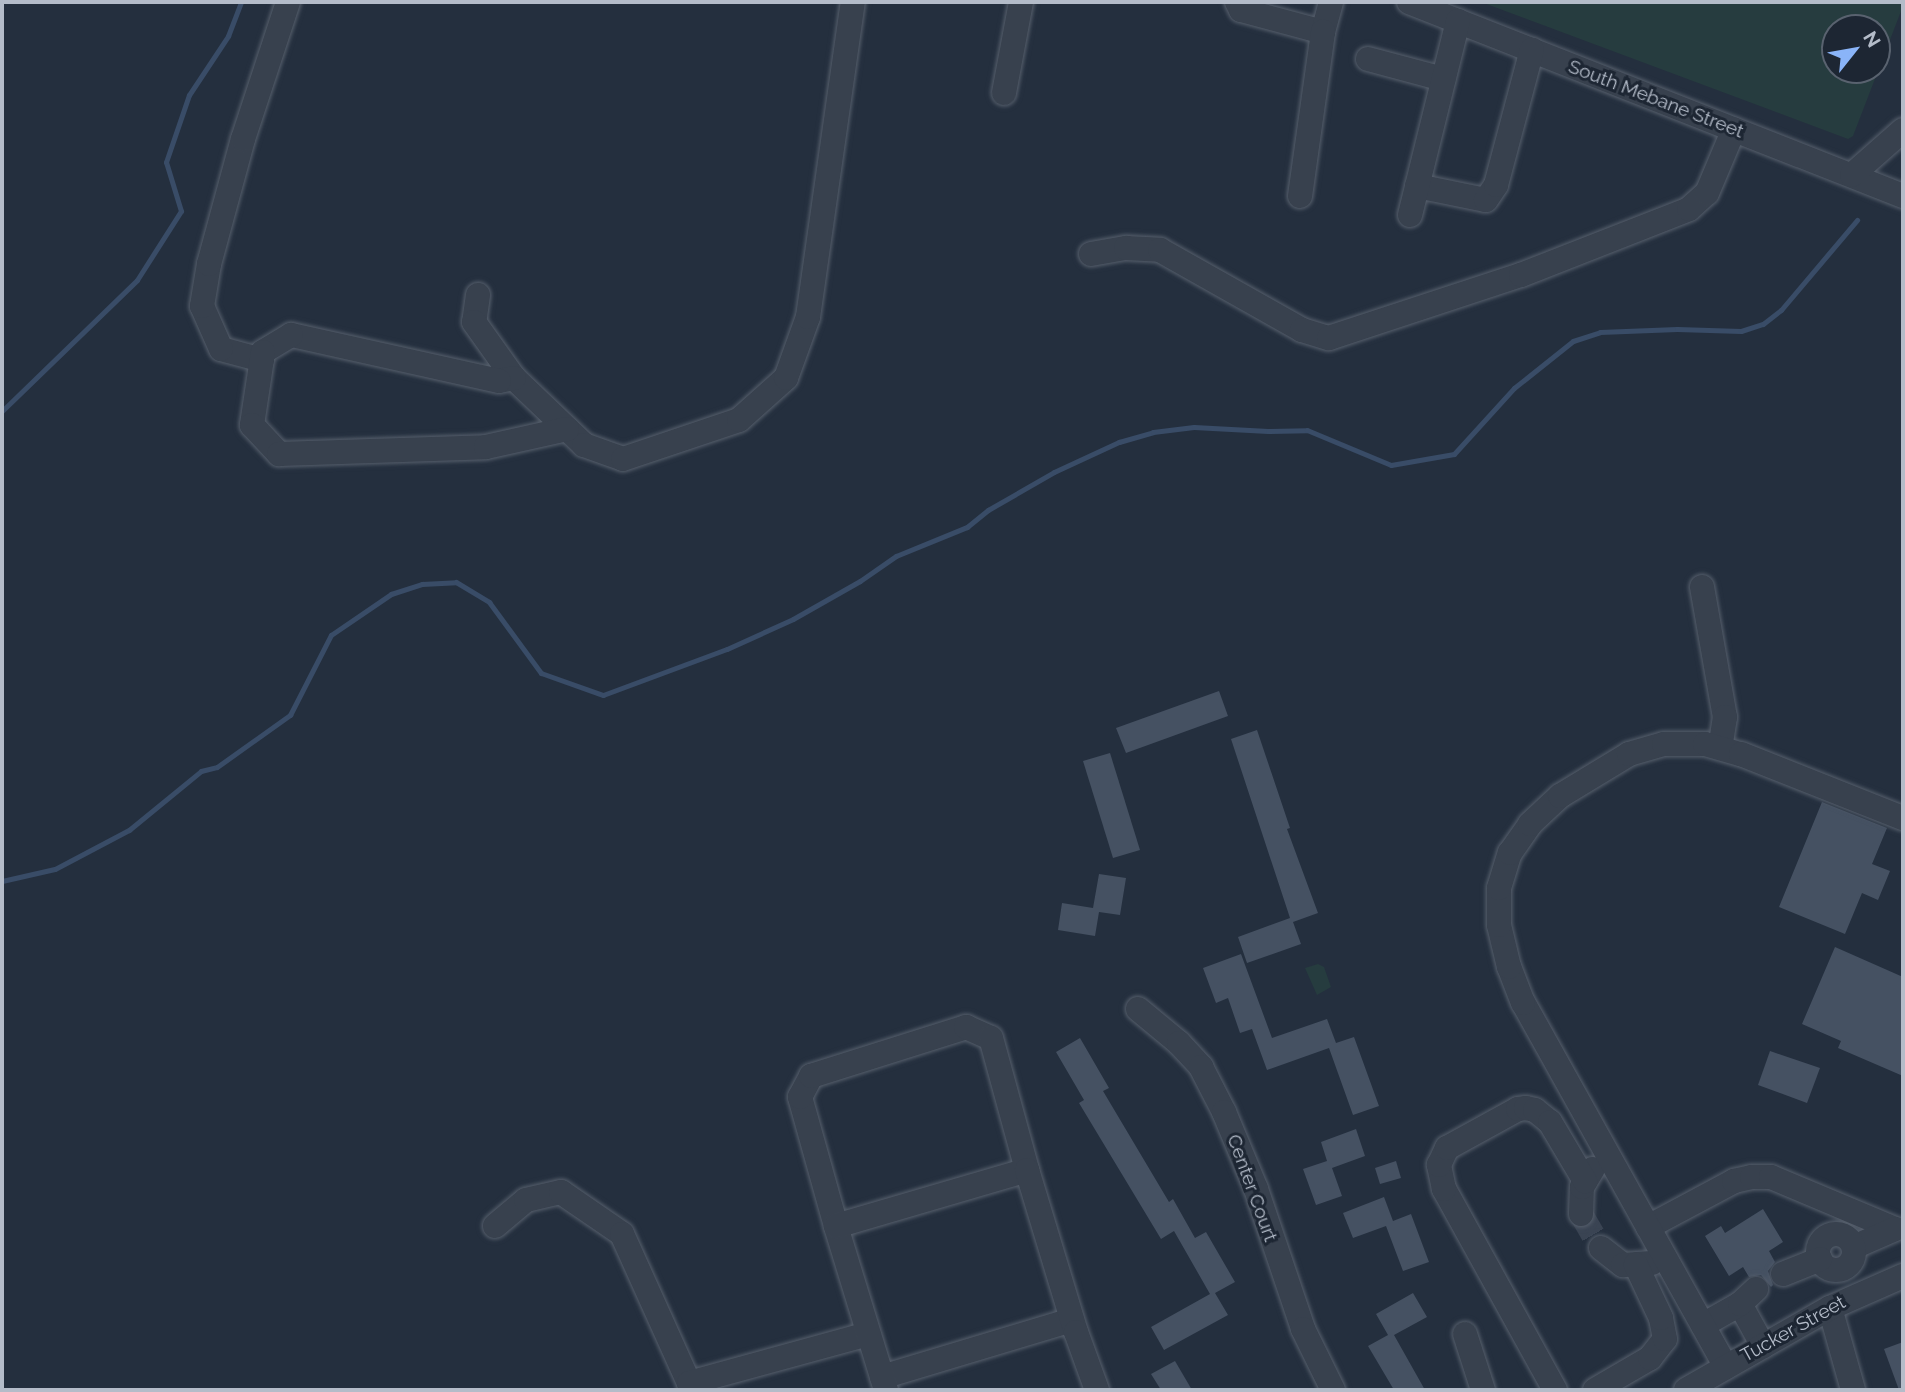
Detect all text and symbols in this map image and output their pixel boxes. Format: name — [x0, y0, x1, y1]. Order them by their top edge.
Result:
north arrow — [1821, 14, 1891, 84]
text: N — [1859, 27, 1885, 51]
street label: South Mebane Street — [1565, 55, 1747, 143]
street label: Center Court — [1222, 1131, 1282, 1245]
street label: Tucker Street — [1736, 1291, 1850, 1367]

